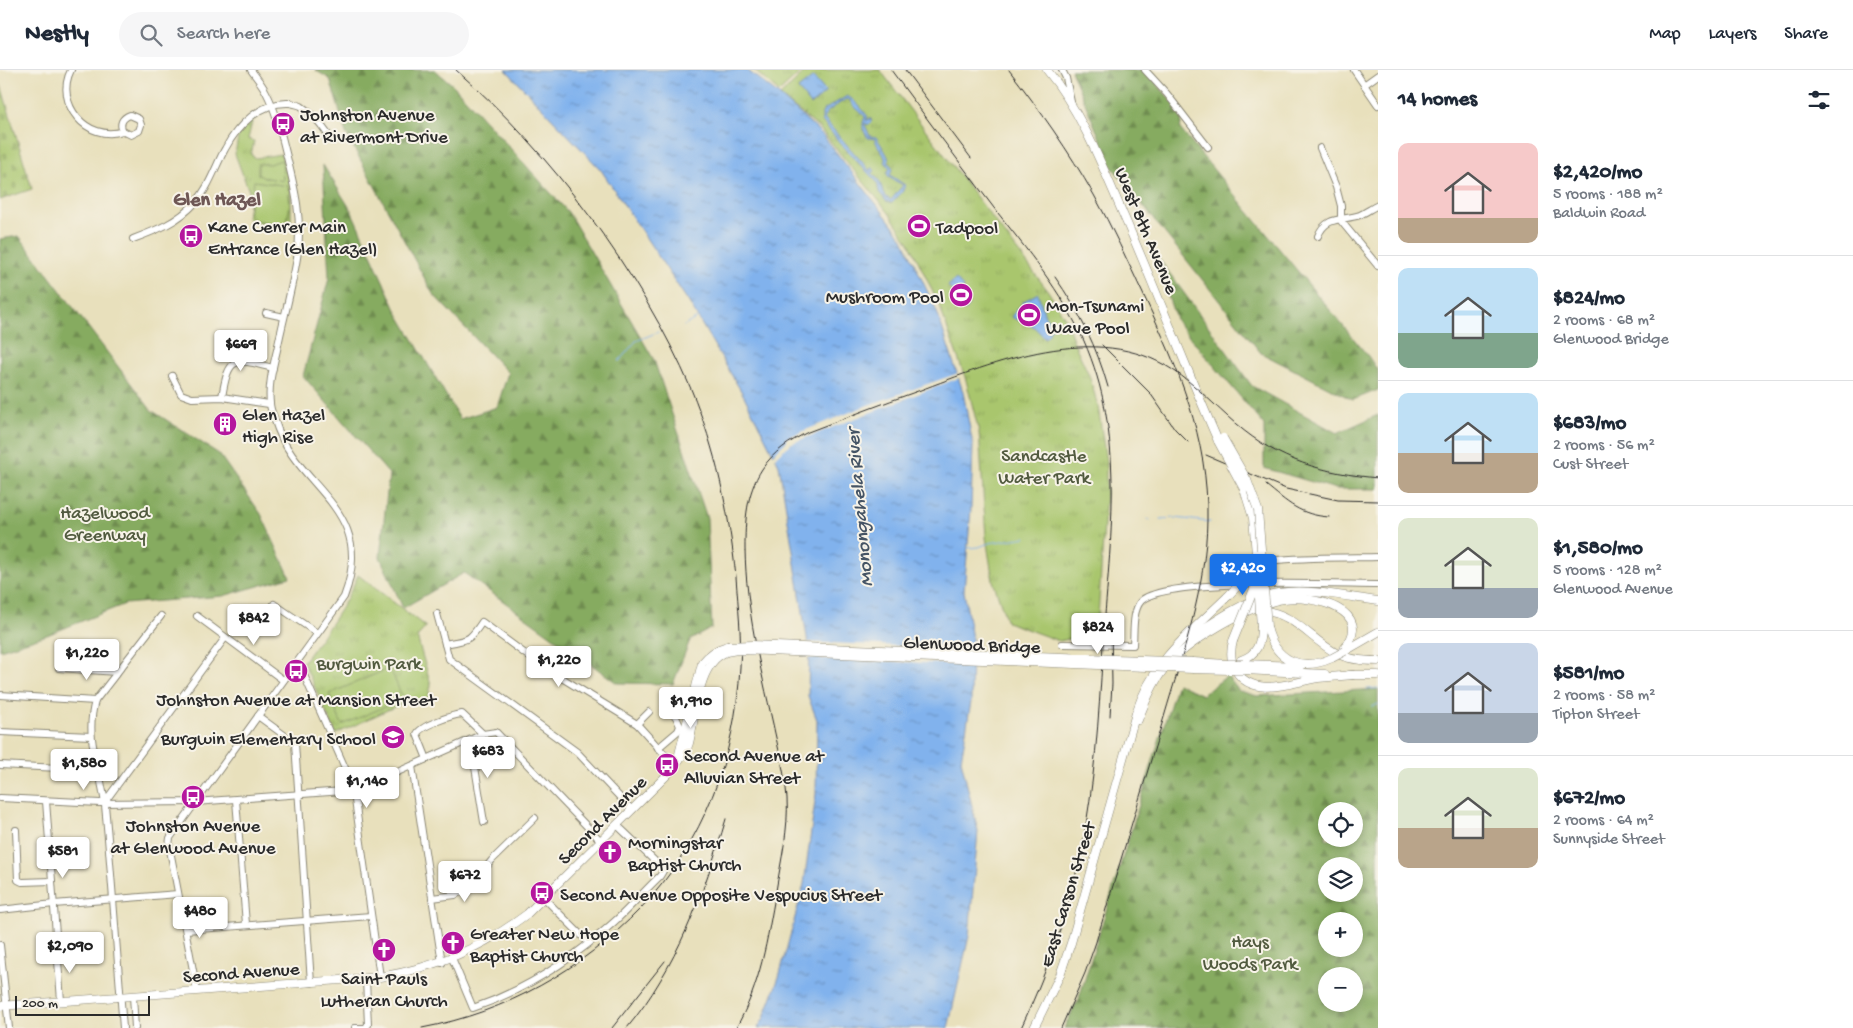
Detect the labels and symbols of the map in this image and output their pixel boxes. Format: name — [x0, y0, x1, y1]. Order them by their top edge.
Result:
place label: Johnston Avenue at Rivermont Drive — [300, 105, 448, 150]
bus stop icon: Johnston Avenue at Rivermont Drive — [270, 111, 296, 137]
street label: West 8th Avenue — [1108, 165, 1182, 298]
district label: Glen Hazel — [173, 190, 261, 213]
sports icon: Tadpool — [906, 213, 932, 239]
place label: Kane Cenrer Main Entrance (Glen Hazel) — [208, 217, 378, 262]
place label: Tadpool — [935, 218, 998, 241]
bus stop icon: Kane Cenrer Main Entrance (Glen Hazel) — [178, 223, 204, 249]
sports icon: Mushroom Pool — [948, 282, 974, 308]
place label: Mushroom Pool — [826, 287, 944, 310]
place label: Mon-Tsunami Wave Pool — [1046, 296, 1144, 341]
sports icon: Mon-Tsunami Wave Pool — [1016, 302, 1042, 328]
pin: $669 — [211, 330, 271, 372]
place label: Glen Hazel High Rise — [242, 405, 325, 450]
building icon: Glen Hazel High Rise — [212, 411, 238, 437]
water label: Monongahela River — [843, 424, 880, 588]
park label: Sandcastle Water Park — [998, 446, 1091, 491]
park label: Hazelwood Greenway — [60, 503, 152, 548]
pin: $2,420 — [1202, 554, 1284, 596]
pin: $842 — [224, 604, 284, 646]
pin: $824 — [1068, 612, 1128, 655]
street label: Glenwood Bridge — [903, 633, 1041, 660]
pin: $1,220 — [46, 638, 128, 681]
pin: $1,220 — [518, 646, 600, 688]
park label: Burgwin Park — [316, 654, 423, 677]
bus stop icon: Johnston Avenue at Mansion Street — [283, 658, 309, 684]
pin: $1,910 — [650, 686, 732, 729]
place label: Johnston Avenue at Mansion Street — [156, 690, 438, 713]
school or university icon: Burgwin Elementary School — [380, 724, 406, 750]
place label: Burgwin Elementary School — [160, 729, 376, 752]
pin: $683 — [458, 736, 518, 779]
place label: Second Avenue at Alluvian Street — [684, 746, 826, 791]
pin: $1,580 — [43, 748, 125, 791]
bus stop icon: Second Avenue at Alluvian Street — [654, 752, 680, 778]
pin: $1,140 — [326, 766, 408, 809]
street label: Second Avenue — [554, 772, 653, 871]
bus stop icon: Johnston Avenue at Glenwood Avenue — [180, 784, 206, 810]
place label: Johnston Avenue at Glenwood Avenue — [110, 816, 276, 861]
street label: East Carson Street — [1036, 818, 1103, 970]
place label: Morningstar Baptist Church — [627, 833, 742, 878]
pin: $581 — [33, 836, 93, 879]
church icon: Morningstar Baptist Church — [597, 839, 623, 865]
pin: $672 — [435, 860, 495, 903]
bus stop icon: Second Avenue Opposite Vespucius Street — [529, 880, 555, 906]
place label: Second Avenue Opposite Vespucius Street — [560, 885, 884, 908]
pin: $480 — [170, 896, 230, 939]
place label: Greater New Hope Baptist Church — [469, 924, 619, 969]
church icon: Greater New Hope Baptist Church — [440, 930, 466, 956]
pin: $2,090 — [29, 932, 111, 974]
park label: Hays Woods Park — [1203, 932, 1299, 977]
church icon: Saint Pauls Lutheran Church — [371, 937, 397, 963]
street label: Second Avenue — [182, 959, 300, 990]
place label: Saint Pauls Lutheran Church — [320, 969, 448, 1014]
scale bar — [15, 993, 150, 1016]

